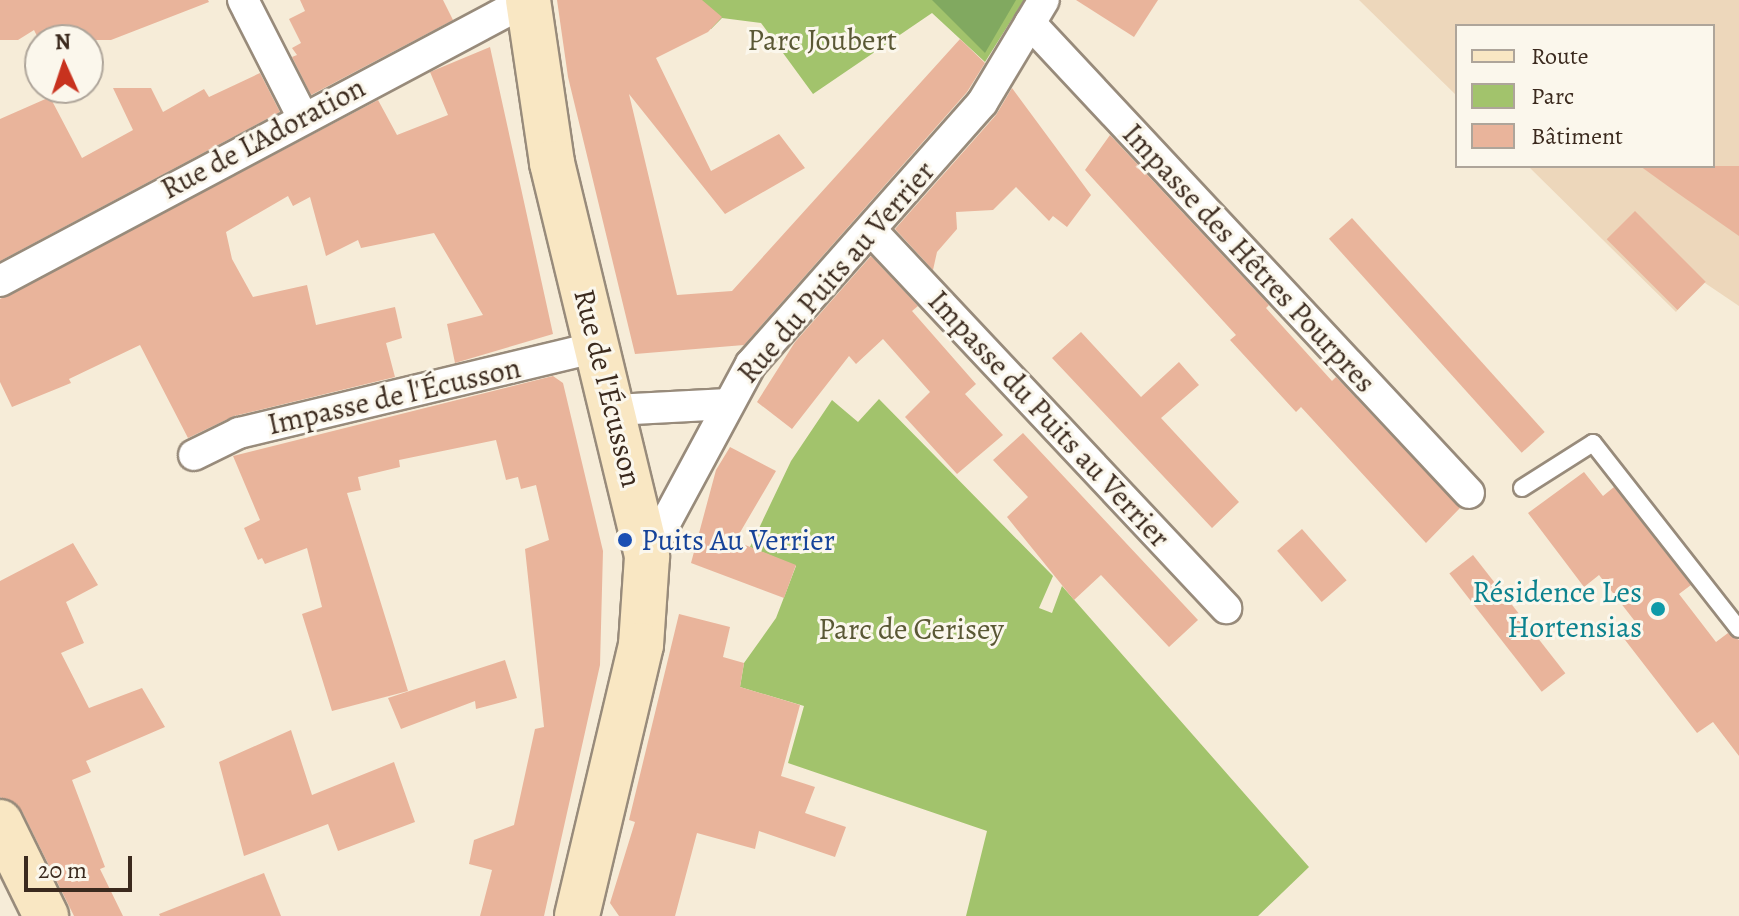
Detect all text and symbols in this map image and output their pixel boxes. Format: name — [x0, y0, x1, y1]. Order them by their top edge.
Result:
park label: Parc Joubert — [747, 22, 897, 58]
north arrow — [24, 24, 104, 104]
legend — [1455, 24, 1715, 168]
text: N — [54, 27, 72, 57]
text: Route — [1531, 40, 1589, 72]
street label: Rue de L'Adoration — [155, 69, 371, 207]
text: Parc — [1531, 80, 1574, 112]
street label: Impasse des Hêtres Pourpres — [1115, 116, 1383, 400]
text: Bâtiment — [1531, 120, 1623, 152]
street label: Rue du Puits au Verrier — [730, 154, 942, 390]
street label: Impasse du Puits au Verrier — [921, 283, 1177, 555]
street label: Rue de l'Écusson — [566, 285, 650, 491]
street label: Impasse de l'Écusson — [264, 349, 524, 443]
place label: Puits Au Verrier — [641, 522, 835, 558]
marker: Puits Au Verrier — [616, 531, 634, 549]
place label: Résidence Les Hortensias — [1472, 574, 1642, 644]
marker: Résidence Les Hortensias — [1649, 600, 1667, 618]
park label: Parc de Cerisey — [818, 611, 1004, 647]
scale bar — [28, 840, 136, 890]
text: 20 m — [38, 854, 87, 886]

